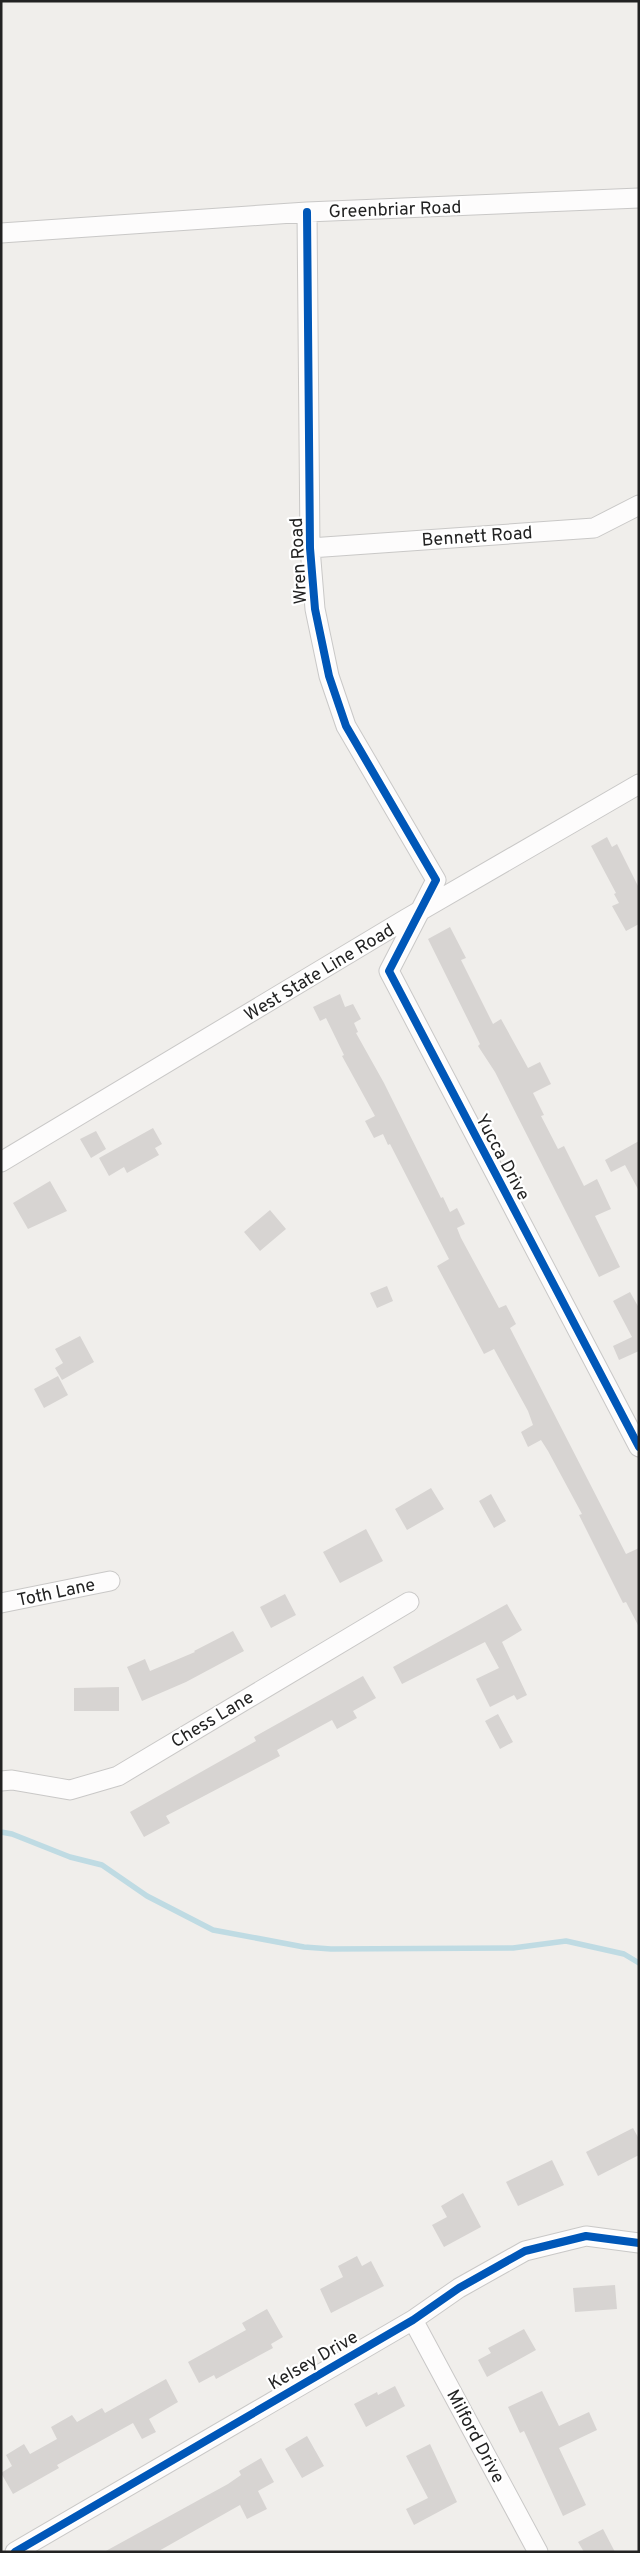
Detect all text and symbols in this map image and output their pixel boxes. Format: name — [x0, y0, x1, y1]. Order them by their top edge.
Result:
street label: Greenbriar Road — [328, 197, 462, 224]
street label: Wren Road — [286, 517, 313, 605]
street label: Bennett Road — [421, 522, 533, 553]
street label: West State Line Road — [240, 919, 399, 1027]
street label: Yucca Drive — [469, 1110, 534, 1205]
street label: Toth Lane — [15, 1574, 98, 1613]
street label: Chess Lane — [167, 1687, 258, 1754]
street label: Kelsey Drive — [265, 2326, 363, 2396]
street label: Milford Drive — [440, 2386, 509, 2487]

